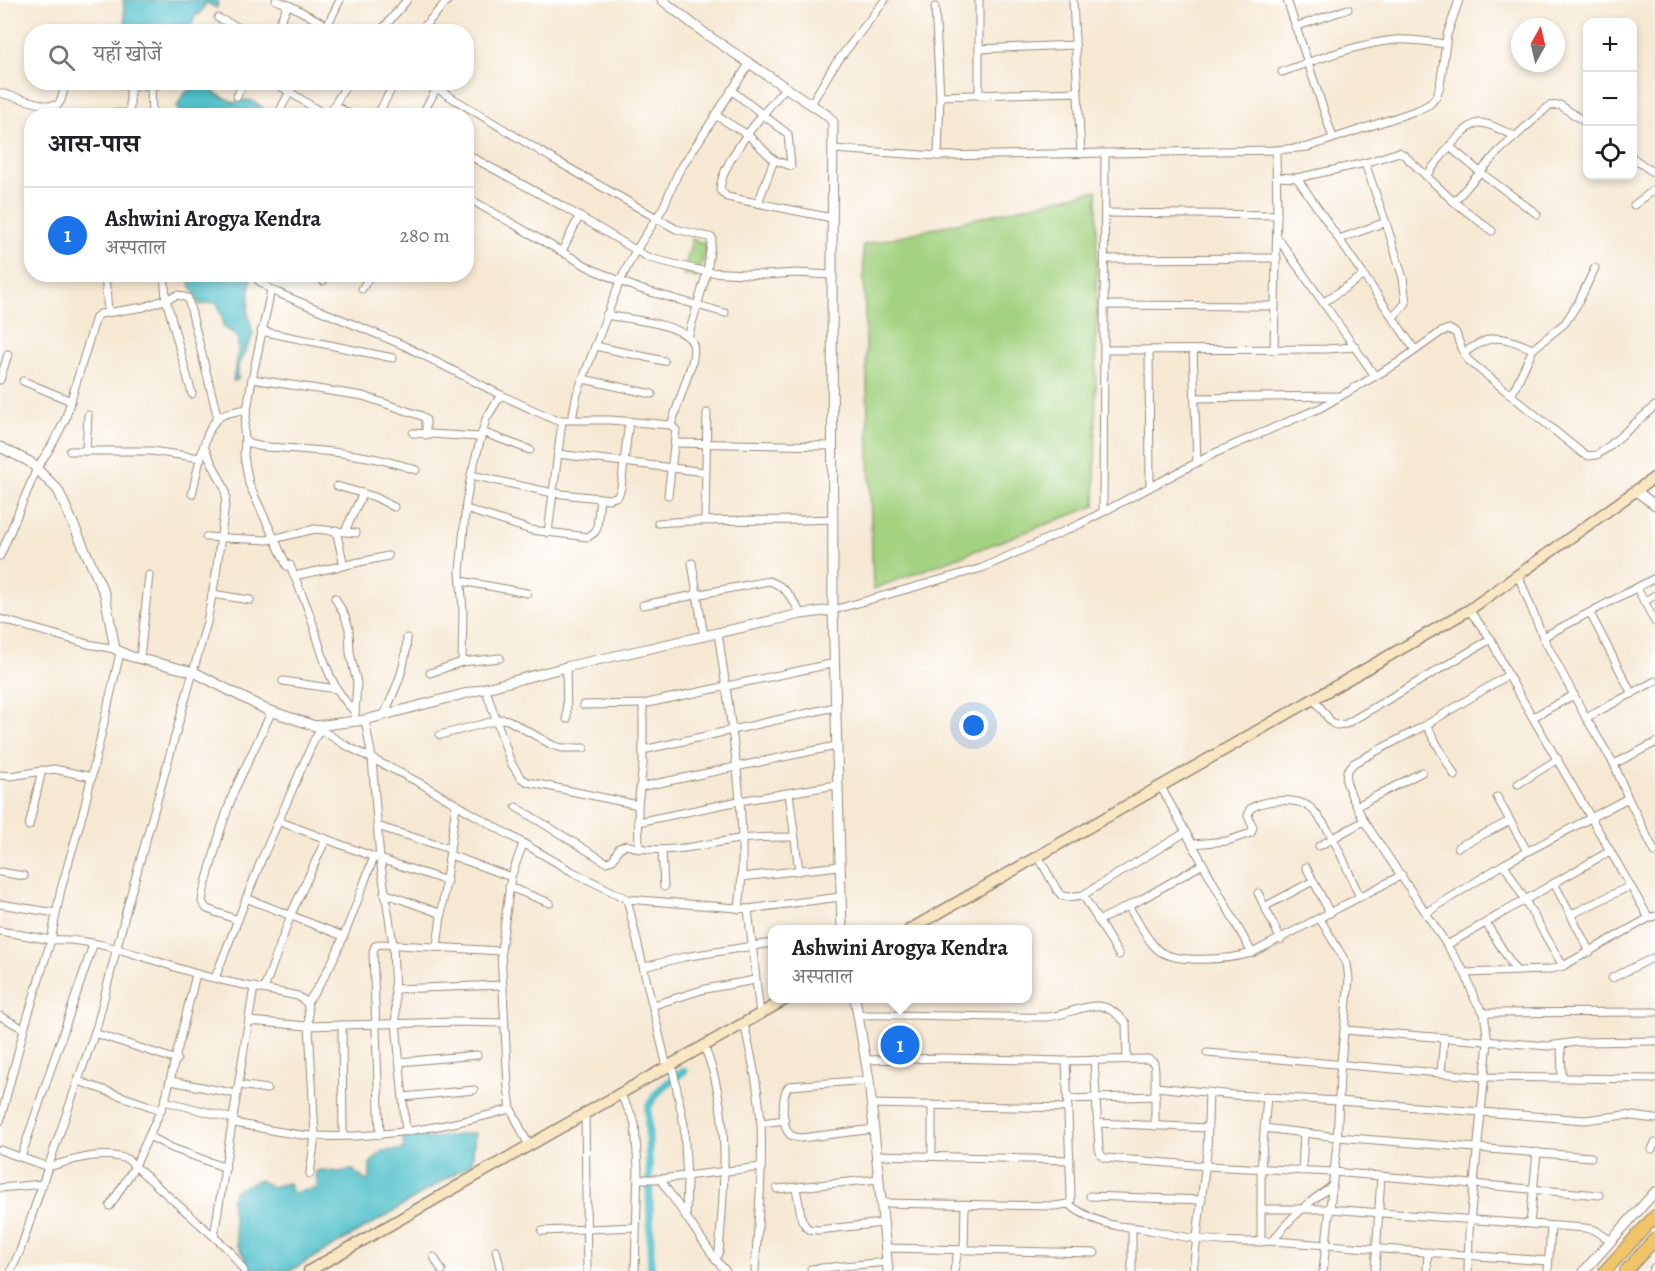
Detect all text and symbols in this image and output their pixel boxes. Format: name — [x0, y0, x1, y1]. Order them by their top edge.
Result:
north arrow — [1511, 18, 1565, 72]
map controls — [1583, 18, 1637, 180]
button: + — [1583, 18, 1637, 72]
search box — [24, 24, 474, 90]
text: यहाँ खोजें — [93, 39, 162, 69]
icon: search — [45, 41, 78, 74]
button: − — [1583, 72, 1637, 126]
text: आस-पास — [48, 126, 140, 161]
button: locate — [1583, 126, 1637, 180]
text: Ashwini Arogya Kendra — [105, 204, 321, 234]
text: 1 — [64, 222, 71, 249]
text: 280 m — [400, 222, 450, 249]
text: अस्पताल — [105, 234, 166, 261]
your location — [959, 711, 988, 740]
popup — [768, 925, 1032, 1003]
text: Ashwini Arogya Kendra — [792, 933, 1008, 963]
text: अस्पताल — [792, 963, 853, 990]
pin: 1 — [880, 1022, 920, 1068]

